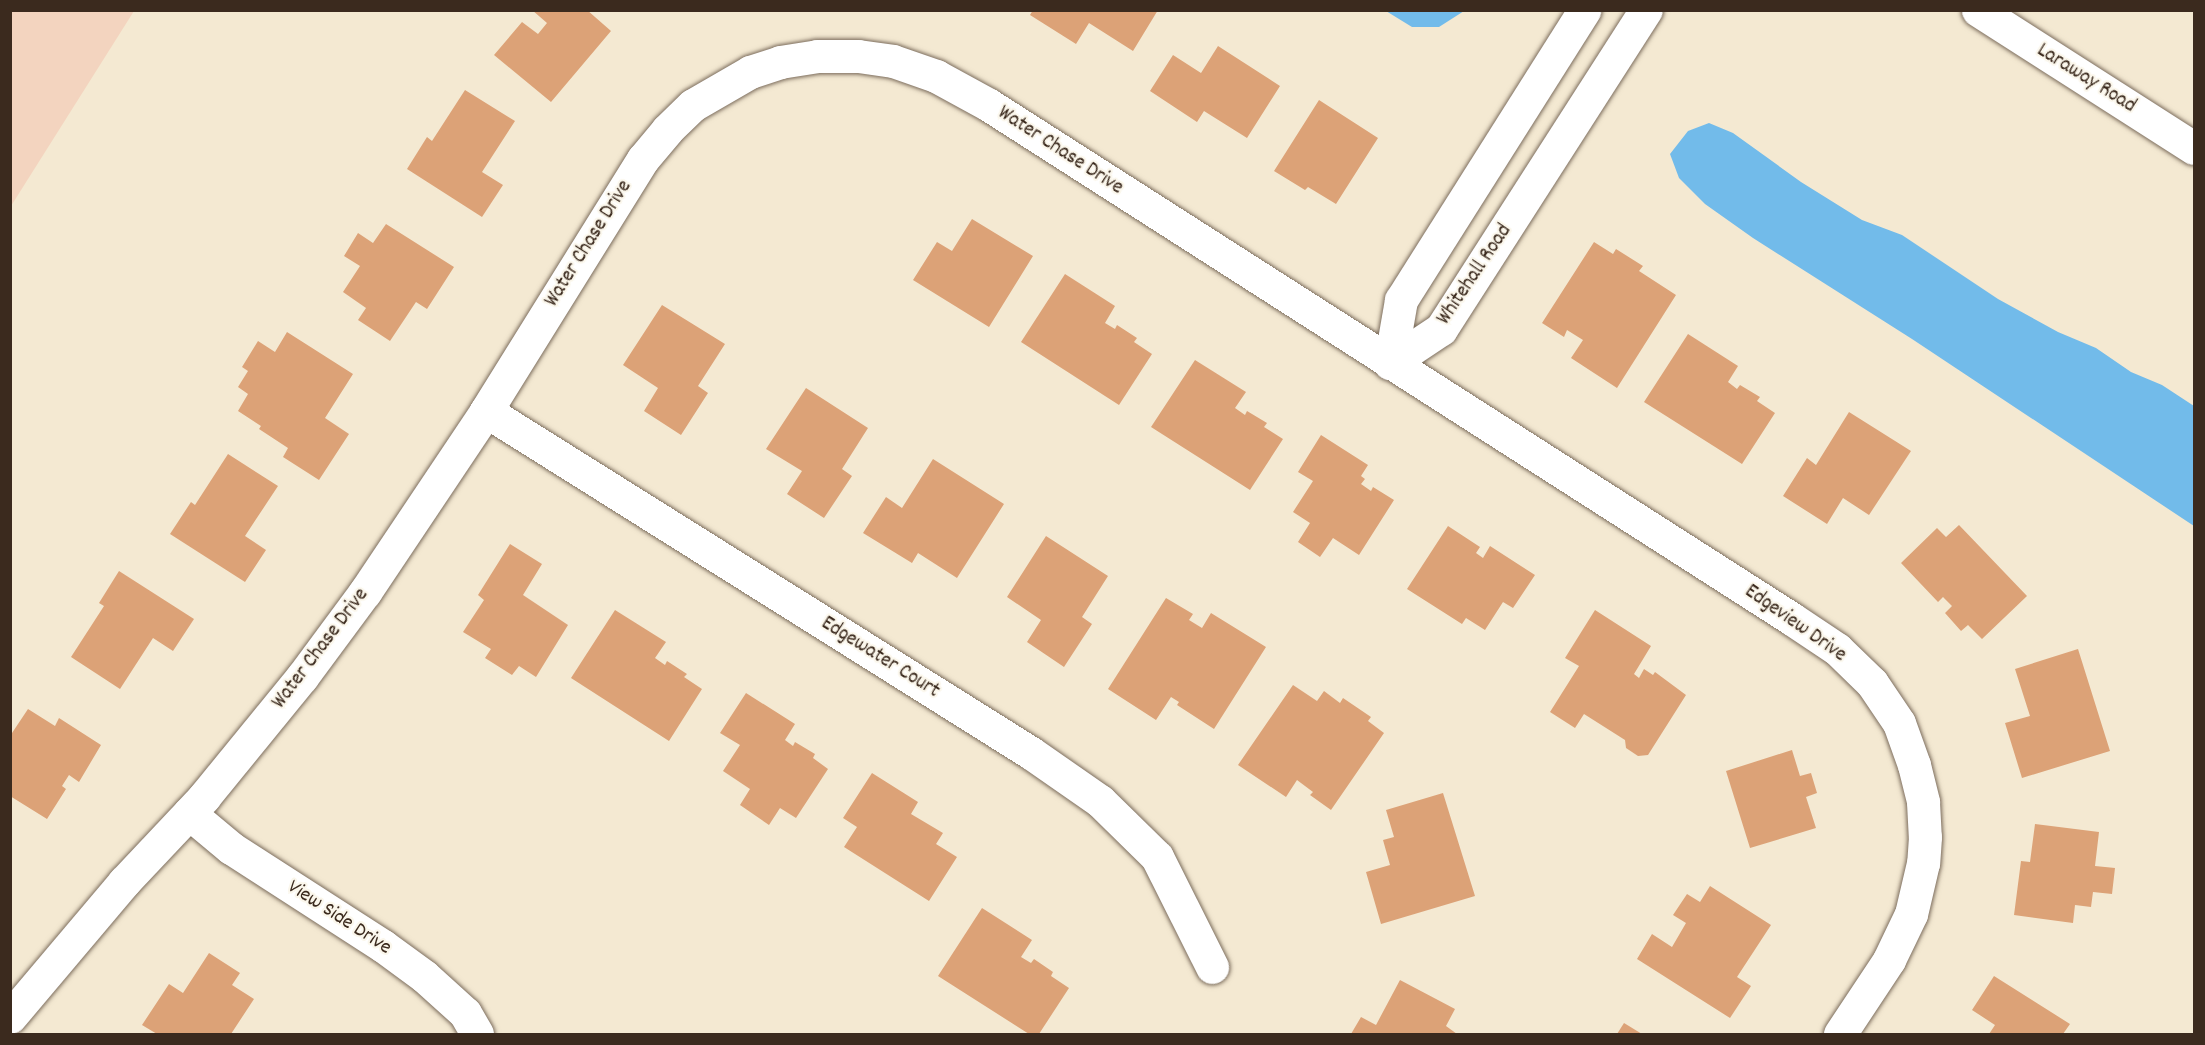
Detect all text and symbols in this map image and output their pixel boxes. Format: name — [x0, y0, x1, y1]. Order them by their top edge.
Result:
street label: Laraway Road — [2032, 39, 2140, 119]
street label: Water Chase Drive — [992, 101, 1128, 201]
street label: Water Chase Drive — [540, 176, 638, 312]
street label: Whitehall Road — [1432, 220, 1518, 330]
street label: Edgeview Drive — [1739, 580, 1851, 668]
street label: Water Chase Drive — [267, 584, 375, 714]
street label: Edgewater Court — [816, 612, 944, 704]
street label: View Side Drive — [282, 875, 396, 961]

